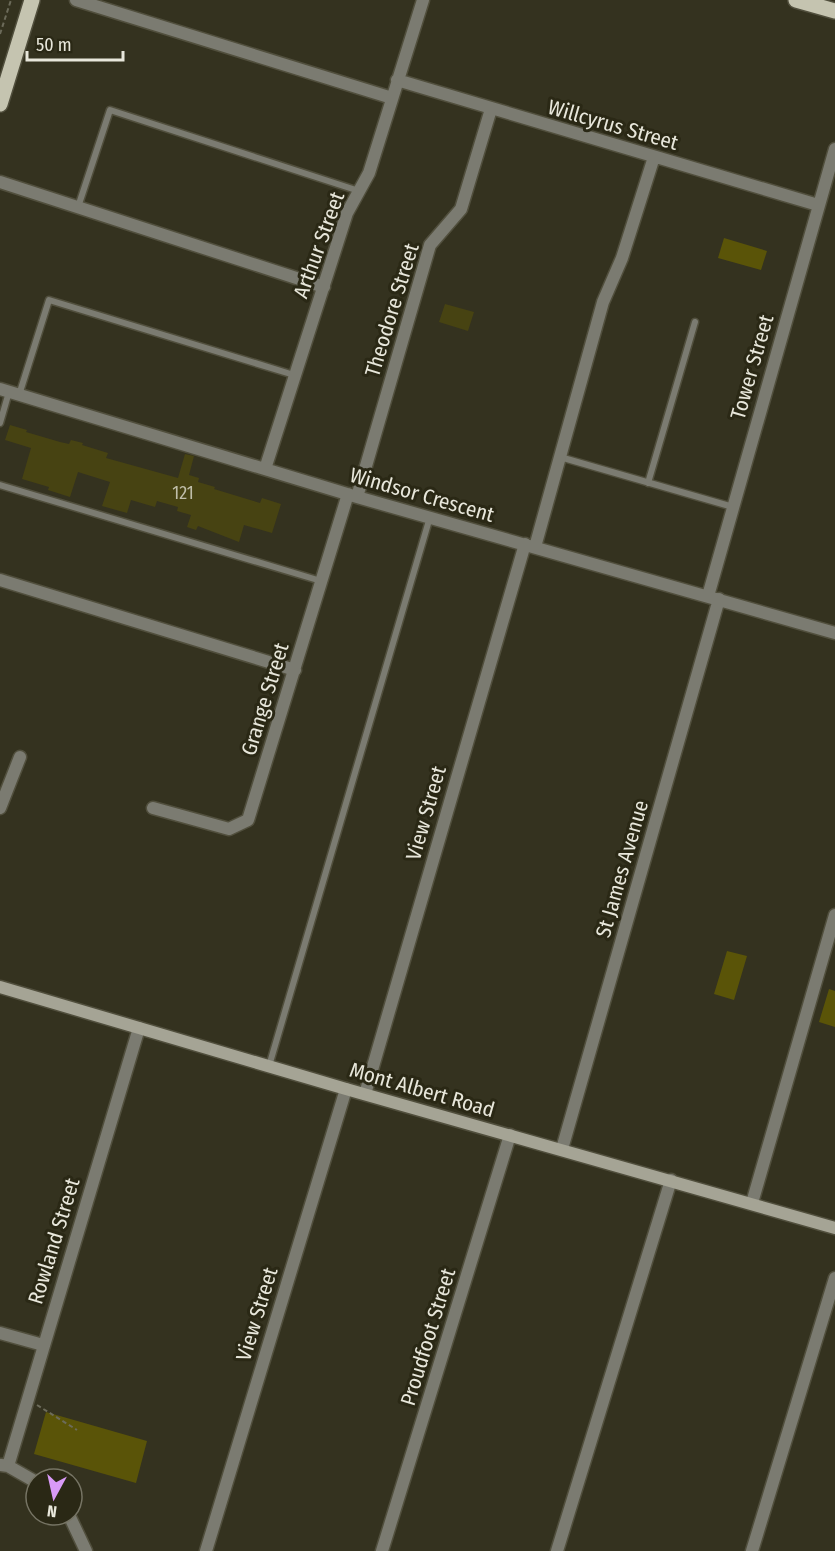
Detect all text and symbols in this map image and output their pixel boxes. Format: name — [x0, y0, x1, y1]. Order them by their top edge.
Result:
scale bar — [27, 24, 123, 62]
text: 50 m — [36, 34, 72, 56]
street label: Willcyrus Street — [545, 94, 681, 156]
street label: Arthur Street — [288, 188, 350, 302]
street label: Theodore Street — [359, 240, 425, 380]
street label: Tower Street — [725, 312, 779, 422]
street label: Windsor Crescent — [347, 462, 497, 528]
house number: 121 — [172, 482, 194, 504]
street label: Grange Street — [236, 639, 295, 759]
street label: View Street — [400, 763, 452, 863]
street label: St James Avenue — [590, 797, 654, 941]
street label: Mont Albert Road — [346, 1057, 498, 1123]
street label: Rowland Street — [22, 1175, 86, 1307]
street label: View Street — [230, 1264, 284, 1364]
street label: Proudfoot Street — [395, 1265, 461, 1409]
north arrow — [24, 1467, 84, 1527]
text: N — [46, 1501, 58, 1521]

